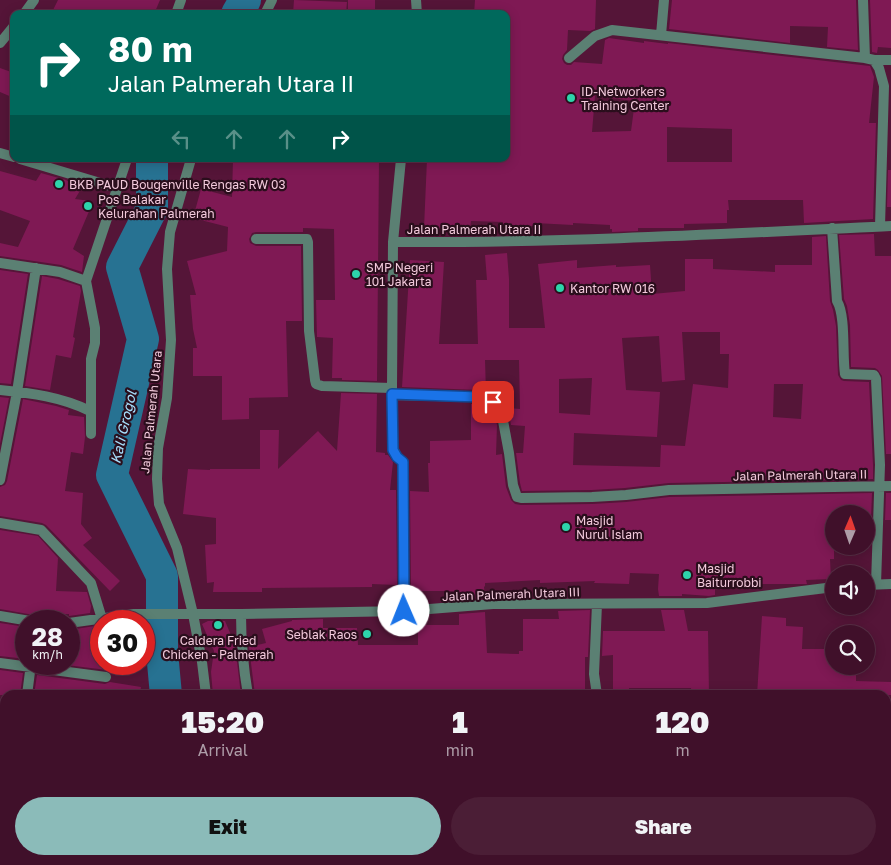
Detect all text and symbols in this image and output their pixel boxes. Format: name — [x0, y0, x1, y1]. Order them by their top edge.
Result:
text: 80 m — [108, 28, 193, 70]
icon: right — [25, 30, 90, 95]
text: Jalan Palmerah Utara II — [108, 70, 354, 97]
place label: ID-Networkers Training Center — [581, 84, 669, 113]
marker: ID-Networkers Training Center — [565, 92, 577, 104]
icon: left — [167, 125, 195, 153]
icon: ahead — [220, 125, 248, 153]
icon: ahead — [273, 125, 301, 153]
icon: right — [326, 125, 354, 153]
place label: BKB PAUD Bougenville Rengas RW 03 — [69, 177, 286, 192]
marker: BKB PAUD Bougenville Rengas RW 03 — [53, 178, 65, 190]
place label: Pos Balakar Kelurahan Palmerah — [98, 192, 215, 221]
marker: Pos Balakar Kelurahan Palmerah — [82, 200, 94, 212]
street label: Jalan Palmerah Utara II — [407, 222, 541, 237]
place label: SMP Negeri 101 Jakarta — [366, 260, 433, 289]
marker: SMP Negeri 101 Jakarta — [350, 268, 362, 280]
place label: Kantor RW 016 — [570, 281, 655, 296]
marker: Kantor RW 016 — [554, 282, 566, 294]
street label: Jalan Palmerah Utara — [137, 350, 165, 474]
pin — [472, 381, 514, 423]
water label: Kali Grogol — [106, 388, 140, 465]
icon: arrive — [479, 388, 507, 416]
street label: Jalan Palmerah Utara II — [733, 466, 867, 484]
north arrow — [825, 505, 875, 555]
map controls — [825, 505, 875, 675]
place label: Masjid Nurul Islam — [576, 513, 643, 542]
marker: Masjid Nurul Islam — [560, 521, 572, 533]
place label: Masjid Baiturrobbi — [697, 561, 762, 590]
button: sound — [825, 565, 875, 615]
marker: Masjid Baiturrobbi — [681, 569, 693, 581]
position arrow — [377, 584, 429, 636]
street label: Jalan Palmerah Utara III — [442, 584, 580, 604]
speed limit sign: 30 — [90, 610, 155, 675]
marker: Caldera Fried Chicken - Palmerah — [212, 619, 224, 631]
text: 28 — [32, 621, 63, 652]
button: search — [825, 625, 875, 675]
place label: Seblak Raos — [286, 627, 357, 642]
marker: Seblak Raos — [361, 628, 373, 640]
place label: Caldera Fried Chicken - Palmerah — [162, 633, 274, 662]
text: km/h — [32, 647, 63, 662]
text: 15:20 — [181, 704, 264, 740]
text: 1 — [452, 704, 468, 740]
text: 120 — [655, 704, 710, 740]
text: Arrival — [198, 740, 248, 760]
text: min — [446, 740, 474, 760]
text: m — [675, 740, 690, 760]
button: Exit — [15, 797, 441, 855]
button: Share — [451, 797, 876, 855]

